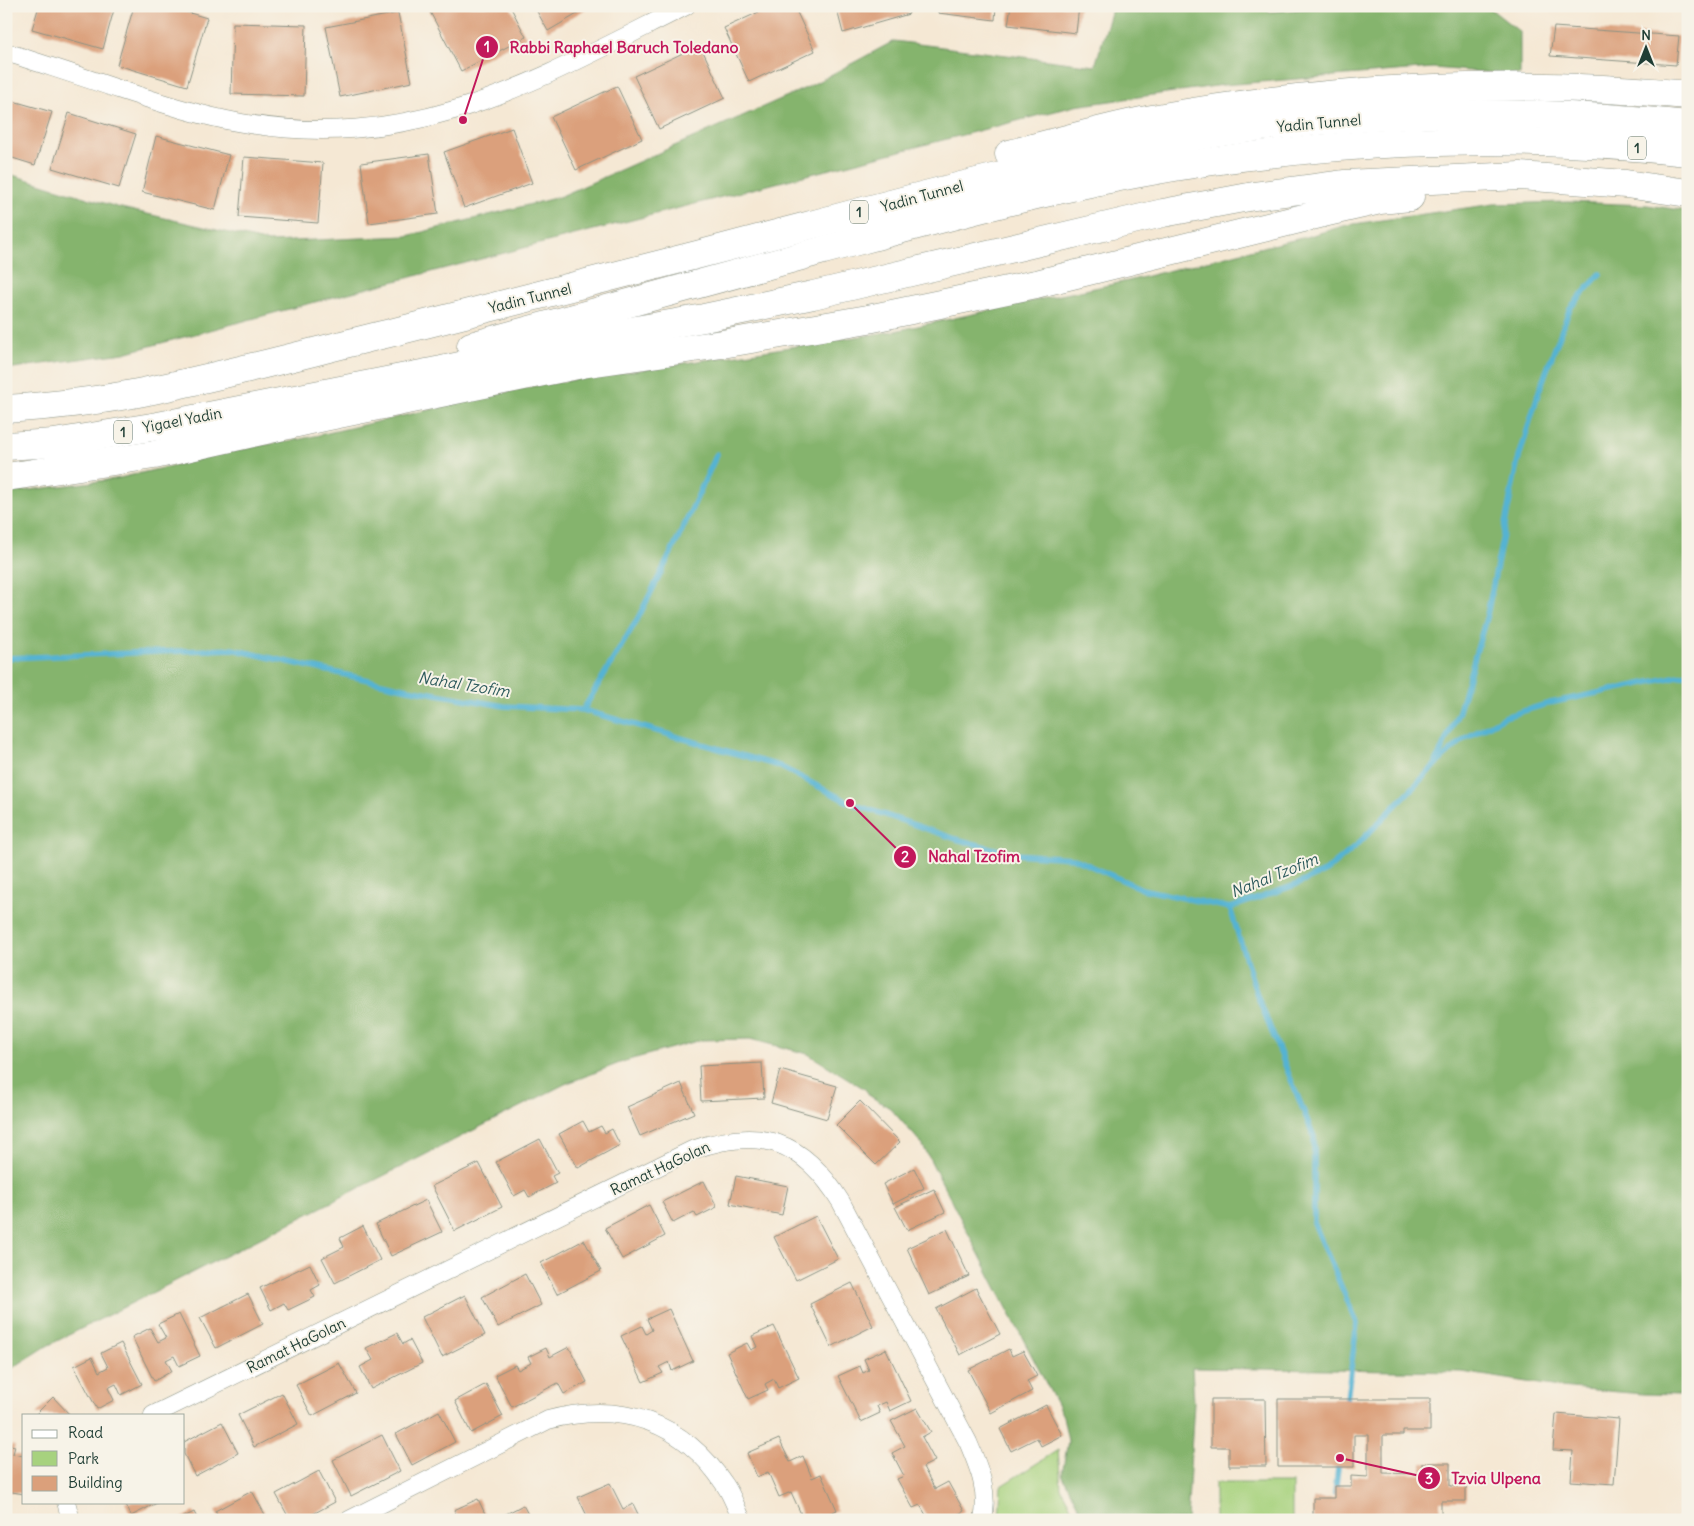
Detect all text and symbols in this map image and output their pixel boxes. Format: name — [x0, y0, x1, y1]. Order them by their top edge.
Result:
north arrow — [1622, 22, 1672, 72]
text: N — [1641, 26, 1651, 44]
callout: Rabbi Raphael Baruch Toledano — [474, 32, 748, 63]
text: 1 — [484, 37, 490, 56]
text: Rabbi Raphael Baruch Toledano — [510, 37, 738, 58]
street label: Yadin Tunnel — [1276, 110, 1362, 136]
road number: 1 — [1628, 136, 1646, 160]
street label: Yadin Tunnel — [879, 176, 965, 216]
road number: 1 — [850, 200, 868, 223]
street label: Yadin Tunnel — [487, 279, 573, 317]
street label: Yigael Yadin — [141, 403, 223, 437]
road number: 1 — [114, 421, 132, 444]
water label: Nahal Tzofim — [417, 667, 512, 701]
callout: Nahal Tzofim — [893, 841, 1030, 872]
text: Nahal Tzofim — [928, 846, 1020, 866]
text: 2 — [901, 847, 909, 866]
water label: Nahal Tzofim — [1227, 848, 1321, 902]
street label: Ramat HaGolan — [607, 1137, 713, 1199]
street label: Ramat HaGolan — [244, 1313, 349, 1377]
legend — [22, 1414, 185, 1504]
text: Road — [68, 1423, 103, 1442]
text: Park — [68, 1449, 99, 1468]
callout: Tzvia Ulpena — [1416, 1463, 1551, 1494]
text: Tzvia Ulpena — [1451, 1468, 1541, 1489]
text: 3 — [1425, 1469, 1433, 1488]
text: Building — [68, 1473, 123, 1492]

